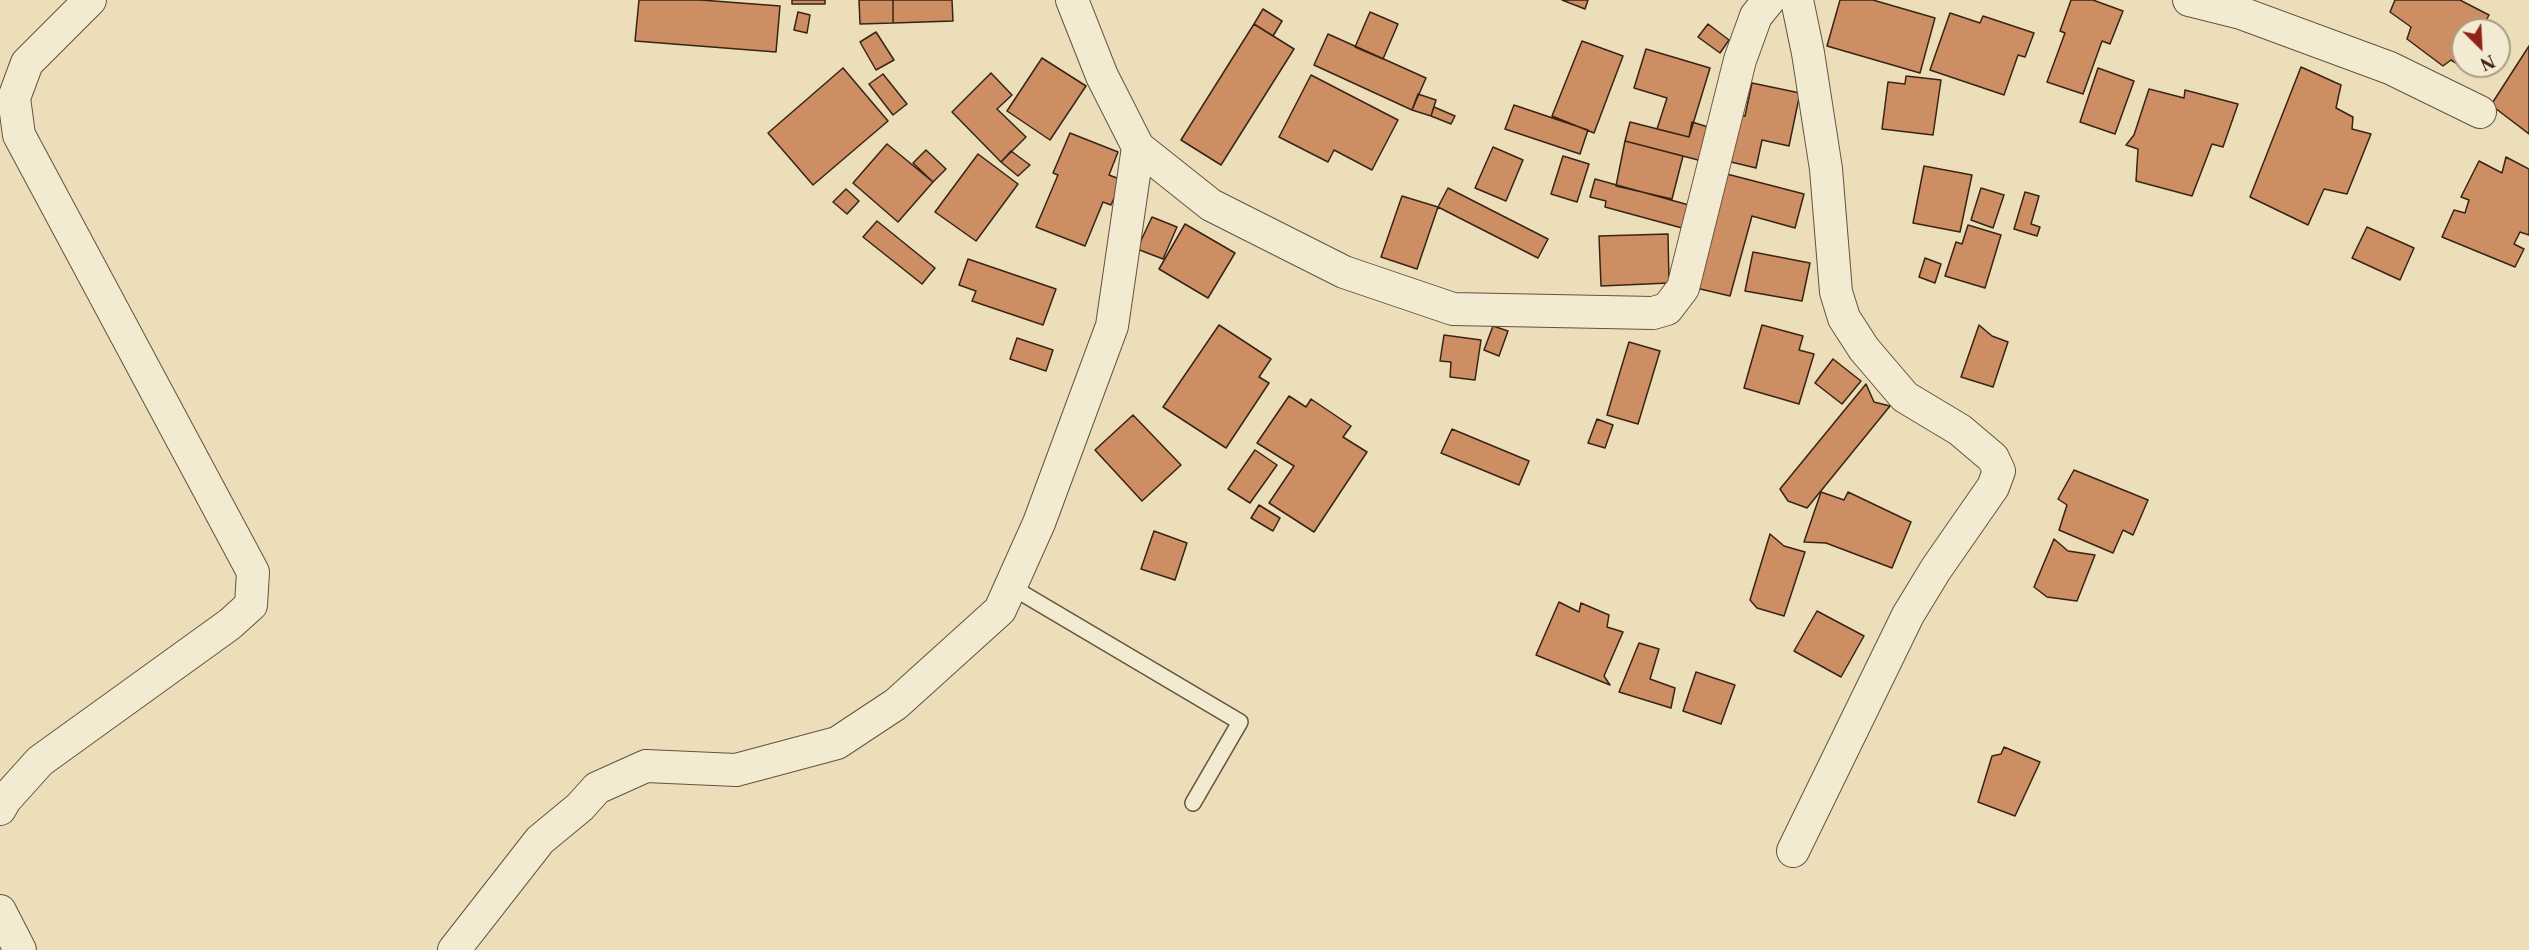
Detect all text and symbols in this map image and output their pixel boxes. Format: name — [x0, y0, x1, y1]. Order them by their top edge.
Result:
north arrow — [2451, 18, 2511, 78]
text: N — [2477, 51, 2498, 75]

